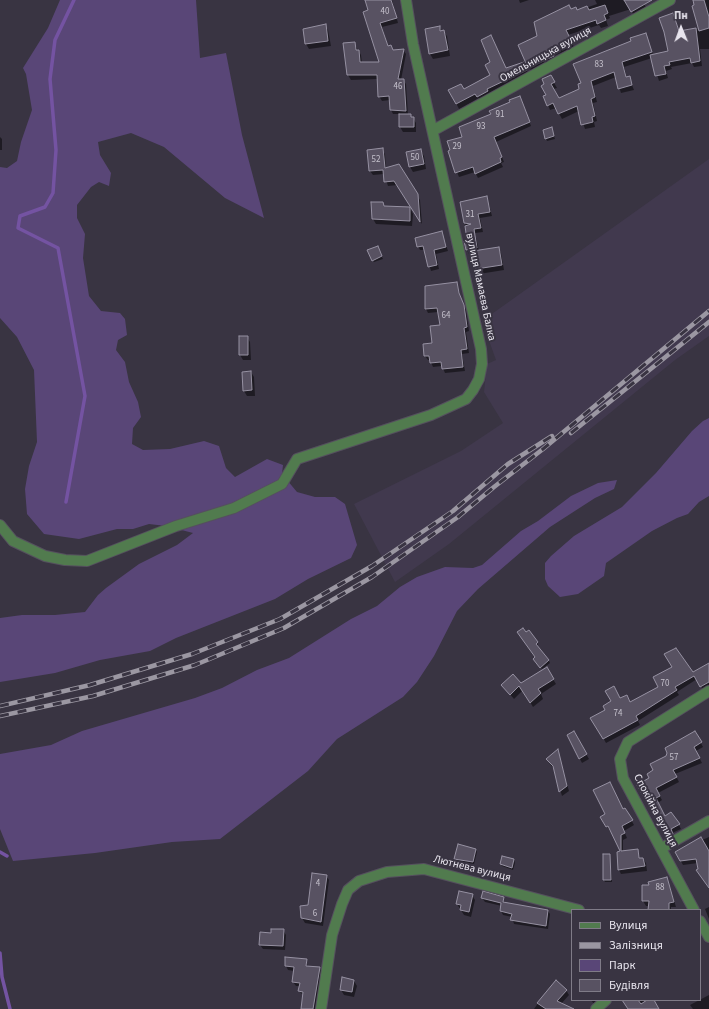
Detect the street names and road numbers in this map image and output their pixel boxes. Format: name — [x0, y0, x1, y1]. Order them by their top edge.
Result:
street label: Омельницька вулиця — [498, 24, 594, 86]
street label: вулиця Мамаєва Балка — [462, 232, 498, 342]
street label: Спокійна вулиця — [630, 772, 680, 850]
street label: Лютнева вулиця — [432, 853, 512, 885]

